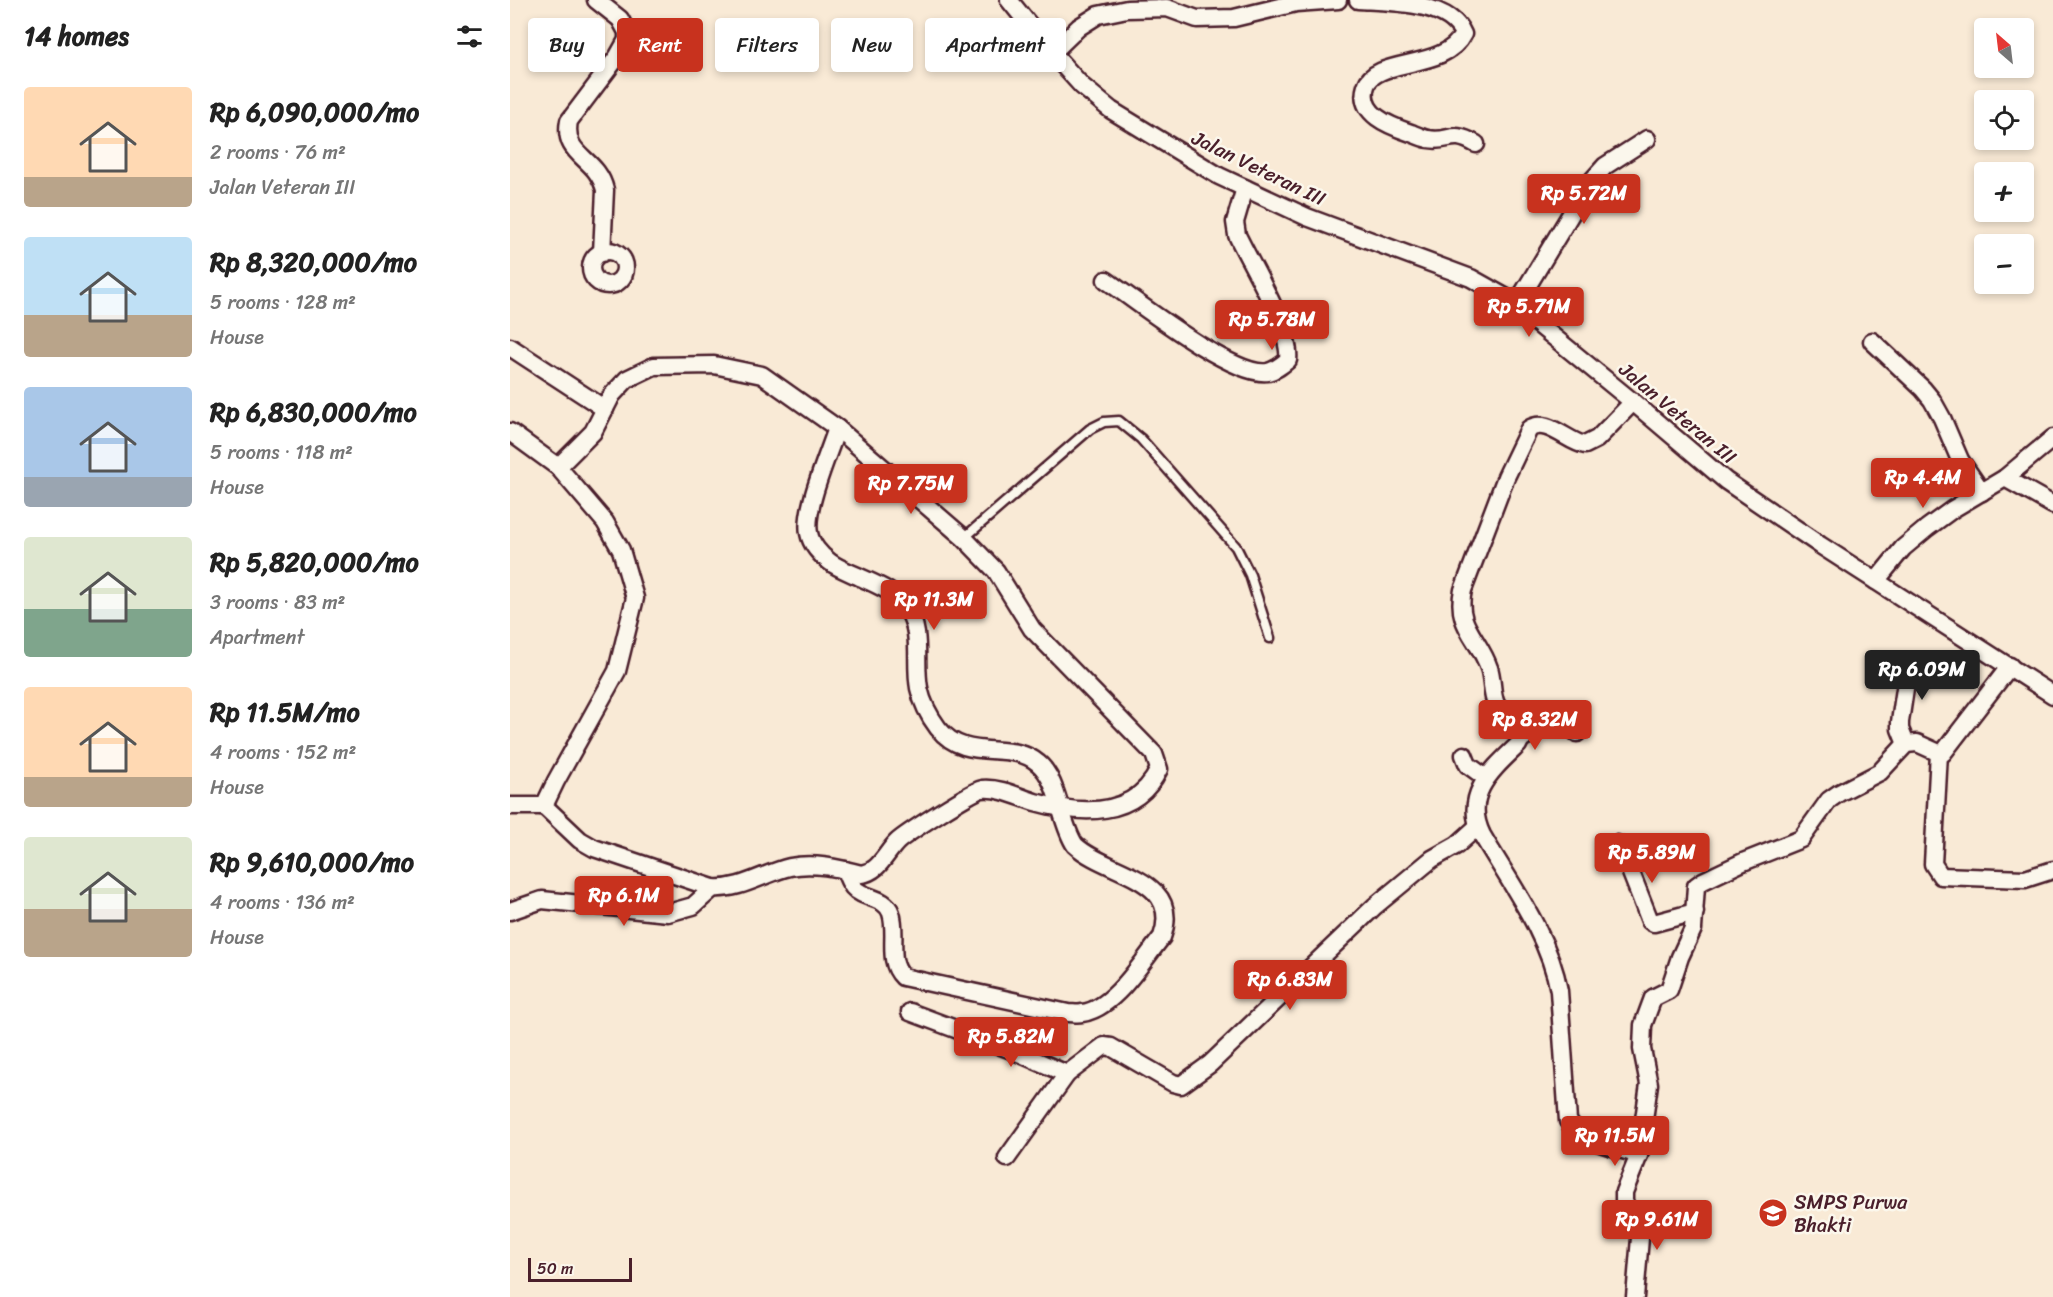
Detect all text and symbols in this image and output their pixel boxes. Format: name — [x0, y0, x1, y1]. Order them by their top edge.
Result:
text: 14 homes — [24, 13, 129, 59]
chip: Buy — [528, 18, 605, 72]
chip: Rent — [617, 18, 703, 72]
chip: Filters — [715, 18, 819, 72]
chip: New — [831, 18, 913, 72]
chip: Apartment — [925, 18, 1066, 72]
north arrow — [1974, 18, 2034, 78]
map controls — [1974, 18, 2034, 294]
icon: filters — [453, 20, 486, 53]
text: Rp 6,090,000/mo — [210, 89, 419, 135]
button: locate — [1974, 90, 2034, 150]
icon: home — [72, 111, 144, 183]
street label: Jalan Veteran III — [1185, 120, 1332, 216]
text: 2 rooms · 76 m² — [210, 135, 346, 170]
button: + — [1974, 162, 2034, 222]
text: Jalan Veteran III — [210, 170, 355, 205]
pin: Rp 5.72M — [1522, 174, 1646, 225]
text: Rp 5.72M — [1541, 176, 1627, 211]
button: − — [1974, 234, 2034, 294]
text: Rp 8,320,000/mo — [210, 239, 417, 285]
icon: home — [72, 261, 144, 333]
text: 5 rooms · 128 m² — [210, 285, 356, 320]
pin: Rp 5.71M — [1467, 287, 1591, 338]
text: Rp 5.71M — [1488, 289, 1570, 324]
pin: Rp 5.78M — [1210, 300, 1334, 351]
text: Rp 5.78M — [1229, 302, 1315, 337]
text: House — [210, 320, 264, 355]
street label: Jalan Veteran III — [1610, 353, 1745, 474]
text: Rp 6,830,000/mo — [210, 389, 417, 435]
icon: home — [72, 411, 144, 483]
text: 5 rooms · 118 m² — [210, 435, 353, 470]
pin: Rp 4.4M — [1868, 458, 1978, 509]
text: Rp 4.4M — [1885, 460, 1961, 495]
pin: Rp 7.75M — [849, 464, 973, 515]
text: Rp 7.75M — [868, 466, 954, 501]
text: House — [210, 470, 264, 505]
text: Rp 5,820,000/mo — [210, 539, 419, 585]
icon: home — [72, 561, 144, 633]
pin: Rp 11.3M — [872, 580, 996, 631]
text: Rp 11.3M — [895, 582, 973, 617]
text: 3 rooms · 83 m² — [210, 585, 345, 620]
text: Apartment — [210, 620, 304, 655]
pin: Rp 6.09M — [1860, 650, 1984, 701]
text: Rp 6.09M — [1879, 652, 1965, 687]
text: Rp 11.5M/mo — [210, 689, 360, 735]
pin: Rp 8.32M — [1473, 700, 1597, 751]
text: Rp 8.32M — [1493, 702, 1577, 737]
icon: home — [72, 711, 144, 783]
text: 4 rooms · 152 m² — [210, 735, 356, 770]
text: House — [210, 770, 264, 805]
pin: Rp 5.89M — [1590, 833, 1714, 884]
text: Rp 5.89M — [1609, 835, 1695, 870]
text: Rp 9,610,000/mo — [210, 839, 414, 885]
icon: home — [72, 861, 144, 933]
pin: Rp 6.1M — [569, 876, 679, 927]
text: Rp 6.1M — [589, 878, 659, 913]
text: 4 rooms · 136 m² — [210, 885, 355, 920]
text: House — [210, 920, 264, 955]
pin: Rp 6.83M — [1228, 960, 1352, 1011]
text: Rp 6.83M — [1248, 962, 1332, 997]
pin: Rp 5.82M — [949, 1017, 1073, 1068]
text: Rp 5.82M — [968, 1019, 1054, 1054]
pin: Rp 11.5M — [1553, 1116, 1677, 1167]
text: Rp 11.5M — [1575, 1118, 1655, 1153]
place label: SMPS Purwa Bhakti — [1794, 1185, 1908, 1243]
school or university icon: SMPS Purwa Bhakti — [1757, 1197, 1789, 1229]
pin: Rp 9.61M — [1595, 1200, 1719, 1251]
text: Rp 9.61M — [1616, 1202, 1698, 1237]
text: 50 m — [537, 1254, 573, 1283]
scale bar — [528, 1255, 632, 1282]

